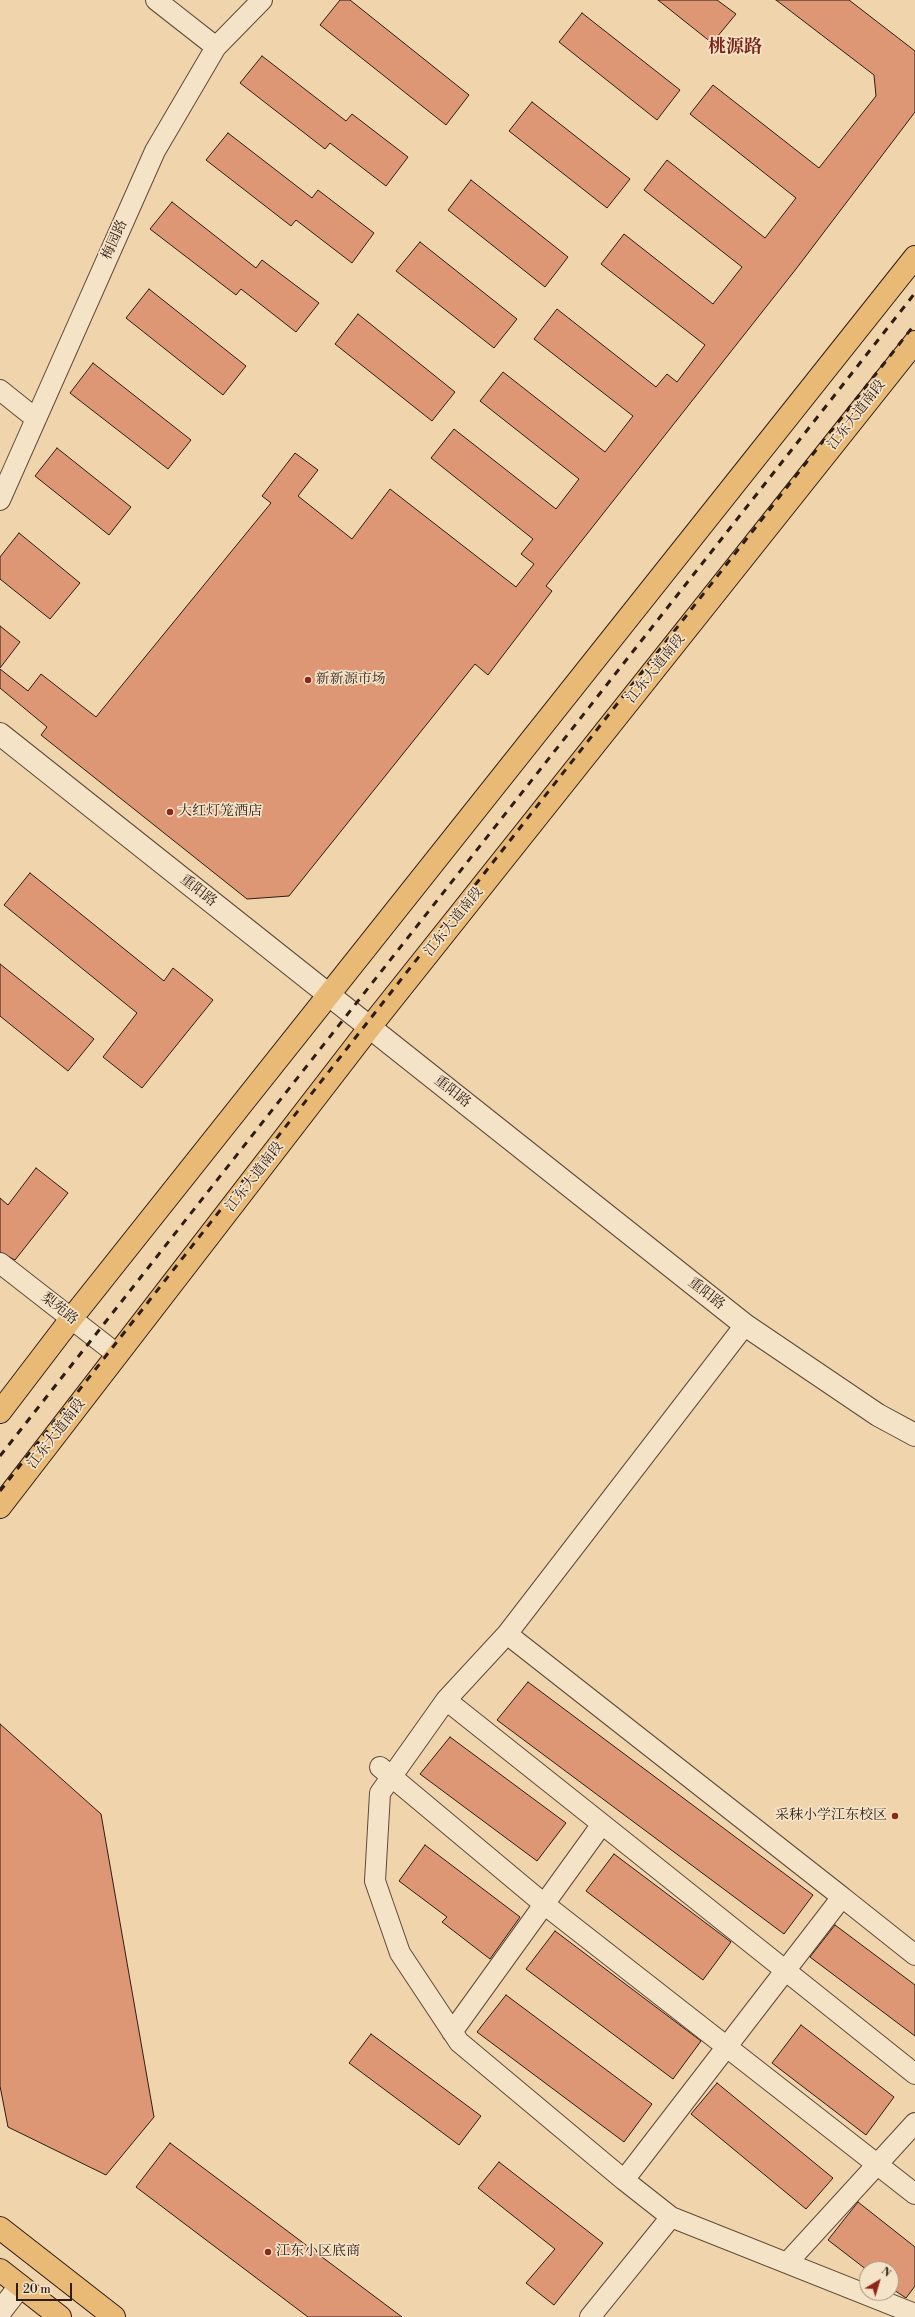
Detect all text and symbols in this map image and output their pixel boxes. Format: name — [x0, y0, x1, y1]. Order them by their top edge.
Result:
district label: 桃源路 — [708, 37, 762, 59]
street label: 梅园路 — [99, 217, 131, 263]
street label: 江东大道南段 — [825, 377, 889, 453]
street label: 江东大道南段 — [623, 631, 689, 707]
place label: 新新源市场 — [316, 672, 386, 688]
marker: 新新源市场 — [303, 675, 313, 685]
place label: 大红灯笼酒店 — [178, 804, 262, 820]
marker: 大红灯笼酒店 — [165, 807, 175, 817]
street label: 重阳路 — [176, 871, 220, 911]
street label: 江东大道南段 — [421, 884, 487, 960]
street label: 重阳路 — [430, 1072, 474, 1112]
street label: 江东大道南段 — [223, 1139, 287, 1215]
street label: 重阳路 — [684, 1274, 728, 1314]
street label: 梨苑路 — [37, 1289, 81, 1329]
street label: 江东大道南段 — [25, 1396, 89, 1472]
place label: 采秣小学江东校区 — [775, 1808, 887, 1824]
marker: 采秣小学江东校区 — [890, 1811, 900, 1821]
place label: 江东小区底商 — [276, 2244, 360, 2260]
marker: 江东小区底商 — [263, 2247, 273, 2257]
north arrow — [859, 2261, 899, 2301]
text: N — [878, 2264, 894, 2281]
scale bar — [18, 2275, 74, 2301]
text: 20 m — [23, 2282, 51, 2297]

